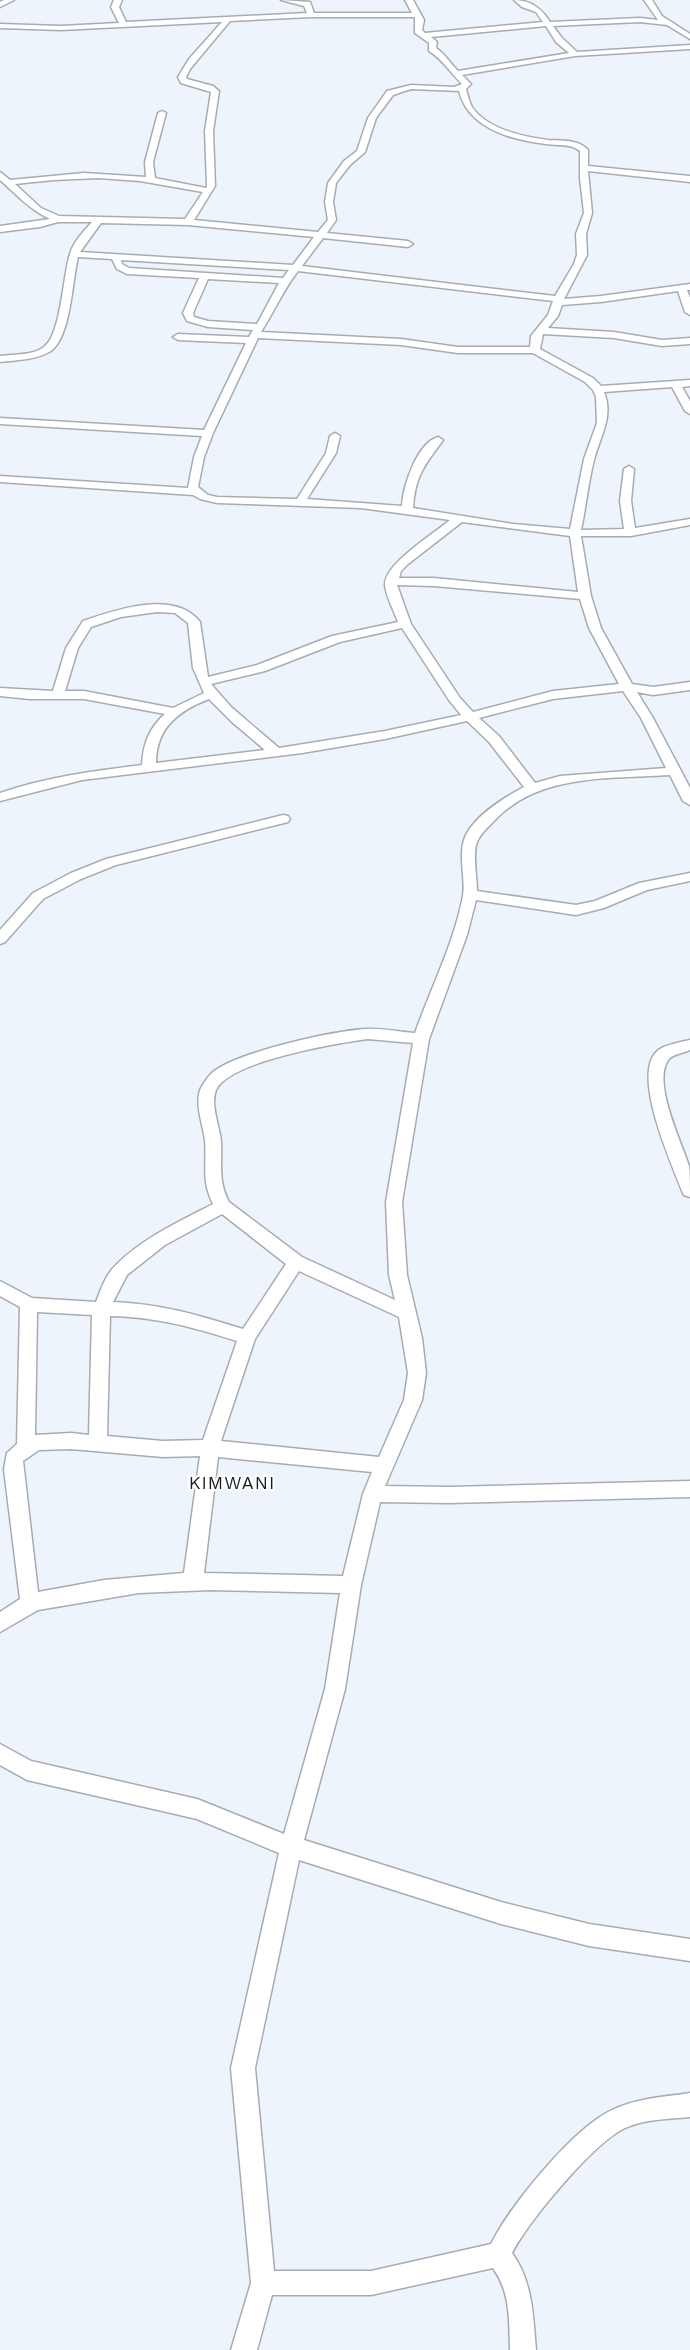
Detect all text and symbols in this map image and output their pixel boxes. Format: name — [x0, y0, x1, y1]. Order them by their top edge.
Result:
district label: KIMWANI — [189, 1472, 275, 1493]

